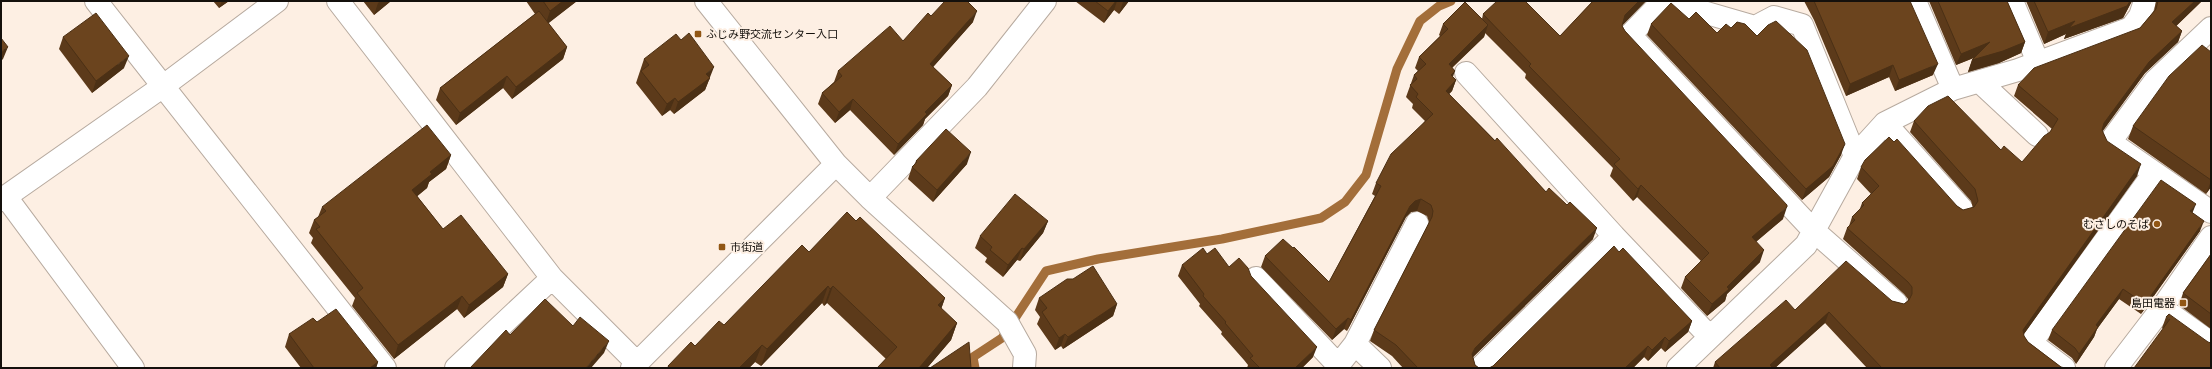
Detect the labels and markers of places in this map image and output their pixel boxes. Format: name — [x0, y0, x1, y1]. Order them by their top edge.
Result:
place label: ふじみ野交流センター入口 — [706, 26, 838, 42]
marker: ふじみ野交流センター入口 — [693, 29, 703, 39]
place label: むさしのそば — [2083, 216, 2149, 232]
marker: むさしのそば — [2152, 219, 2162, 229]
place label: 市街道 — [730, 239, 763, 255]
marker: 市街道 — [717, 242, 727, 252]
place label: 島田電器 — [2131, 295, 2175, 311]
marker: 島田電器 — [2178, 298, 2188, 308]

